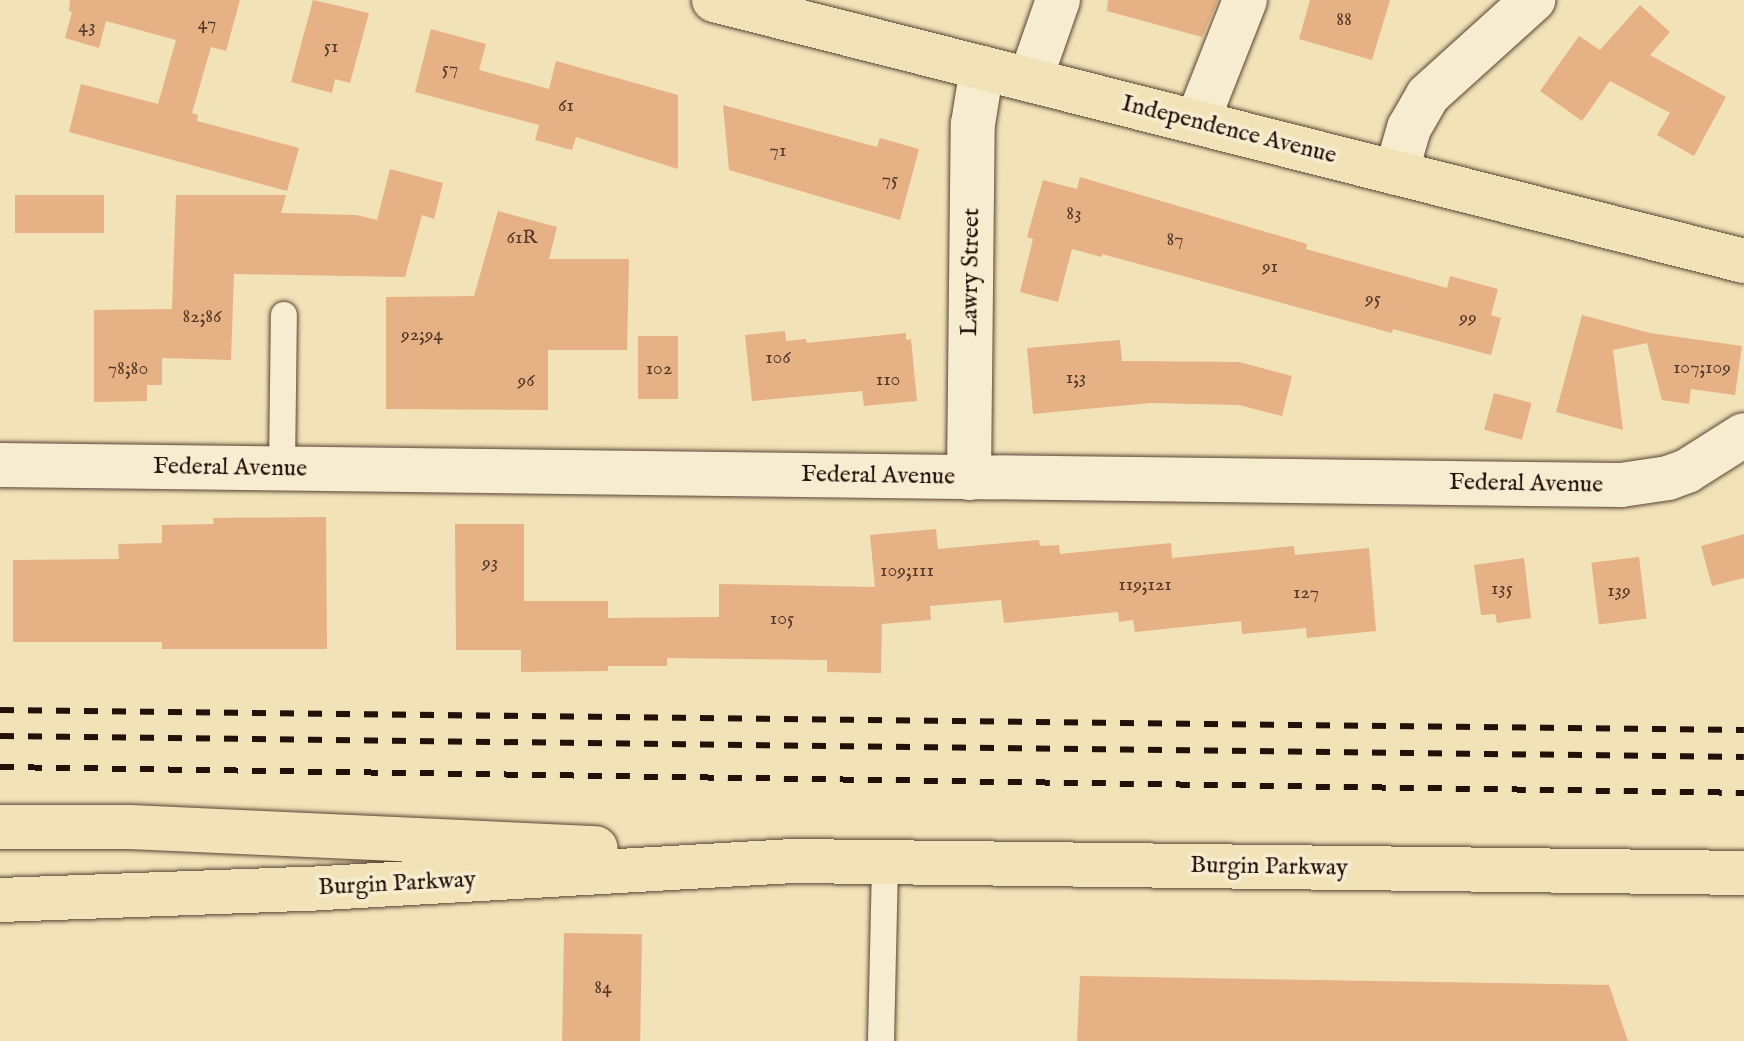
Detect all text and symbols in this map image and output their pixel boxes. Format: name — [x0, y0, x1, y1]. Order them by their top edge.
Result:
house number: 88 — [1336, 7, 1352, 31]
house number: 47 — [198, 11, 216, 35]
house number: 43 — [78, 14, 96, 38]
house number: 51 — [324, 34, 338, 58]
house number: 57 — [442, 56, 458, 80]
street label: Independence Avenue — [1119, 89, 1339, 171]
house number: 61 — [558, 93, 574, 117]
house number: 71 — [770, 138, 786, 162]
house number: 75 — [882, 167, 898, 191]
house number: 83 — [1066, 201, 1082, 225]
street label: Lawry Street — [955, 208, 987, 336]
house number: 61R — [507, 225, 537, 249]
house number: 87 — [1166, 227, 1184, 251]
house number: 91 — [1262, 254, 1278, 278]
house number: 95 — [1365, 286, 1381, 310]
house number: 82;86 — [182, 304, 222, 328]
house number: 99 — [1459, 305, 1477, 329]
house number: 92;94 — [401, 322, 443, 346]
house number: 106 — [765, 345, 791, 369]
house number: 107;109 — [1673, 355, 1731, 379]
house number: 78;80 — [108, 356, 148, 380]
house number: 102 — [646, 356, 672, 380]
house number: 1;3 — [1066, 365, 1086, 389]
house number: 110 — [876, 367, 900, 391]
house number: 96 — [517, 368, 535, 392]
street label: Federal Avenue — [153, 452, 307, 484]
street label: Federal Avenue — [801, 460, 955, 492]
street label: Federal Avenue — [1449, 468, 1603, 500]
house number: 93 — [482, 550, 498, 574]
house number: 109;111 — [880, 558, 934, 582]
house number: 119;121 — [1118, 572, 1172, 596]
house number: 135 — [1491, 576, 1513, 600]
house number: 139 — [1607, 578, 1631, 602]
house number: 127 — [1293, 580, 1319, 604]
house number: 105 — [770, 606, 794, 630]
street label: Burgin Parkway — [1190, 851, 1348, 883]
street label: Burgin Parkway — [317, 865, 477, 903]
house number: 84 — [594, 975, 612, 999]

